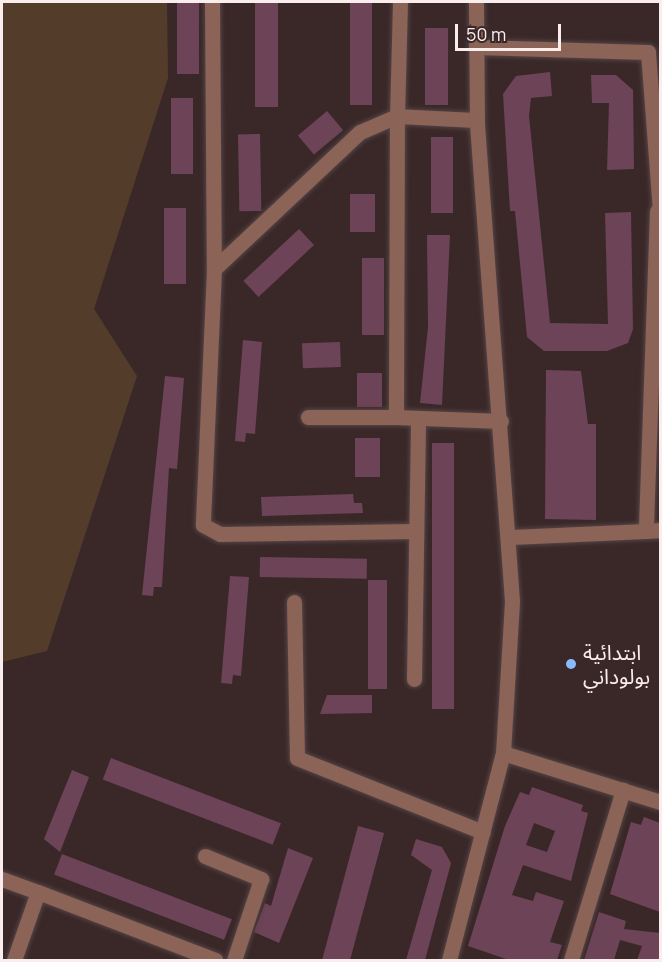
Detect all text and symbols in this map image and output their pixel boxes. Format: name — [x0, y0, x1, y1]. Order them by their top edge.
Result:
scale bar — [458, 12, 564, 50]
text: 50 m — [466, 22, 506, 46]
place label: ابتدائية بولوداني — [583, 639, 650, 689]
marker: ابتدائية بولوداني — [564, 657, 578, 671]

